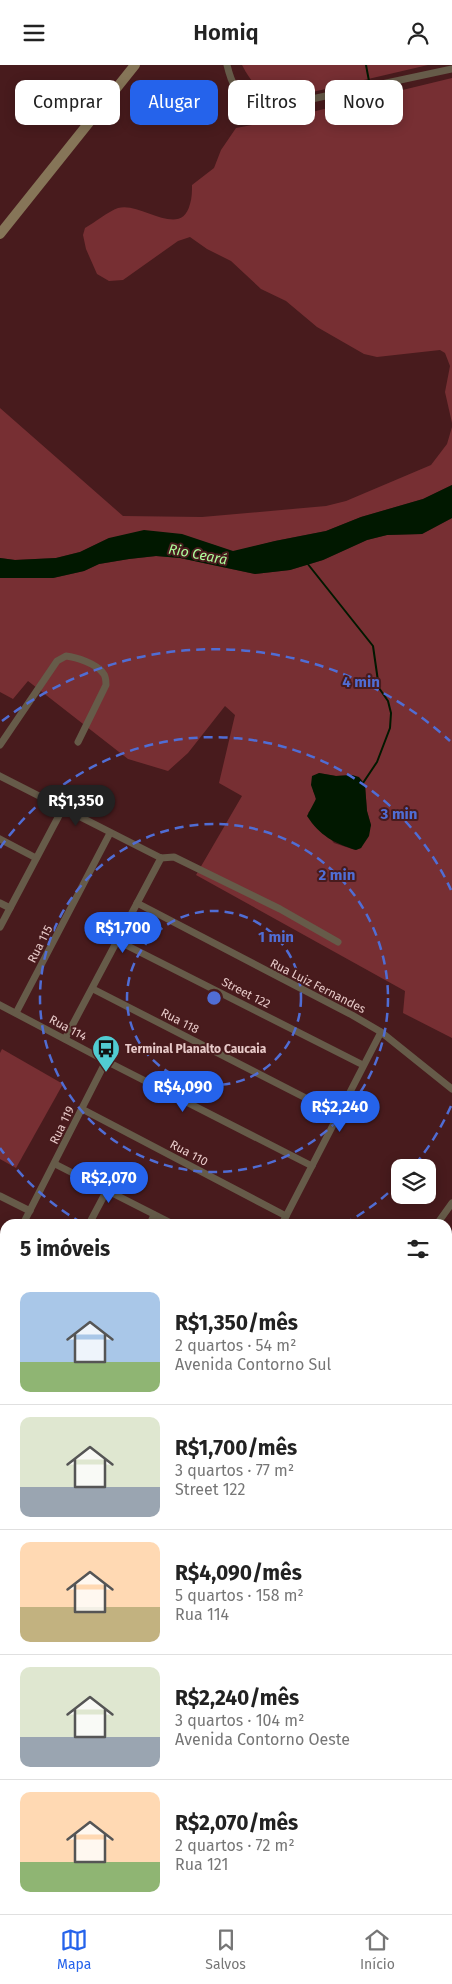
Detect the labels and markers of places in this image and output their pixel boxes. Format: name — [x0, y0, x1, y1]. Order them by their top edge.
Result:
pin: R$1,350 — [30, 785, 122, 827]
pin: R$1,700 — [77, 911, 169, 954]
centre of rings — [205, 989, 223, 1007]
bus stop icon: Terminal Planalto Caucaia — [91, 1034, 121, 1073]
place label: Terminal Planalto Caucaia — [125, 1042, 267, 1056]
pin: R$4,090 — [137, 1071, 229, 1113]
pin: R$2,240 — [294, 1091, 386, 1133]
pin: R$2,070 — [63, 1161, 155, 1204]

